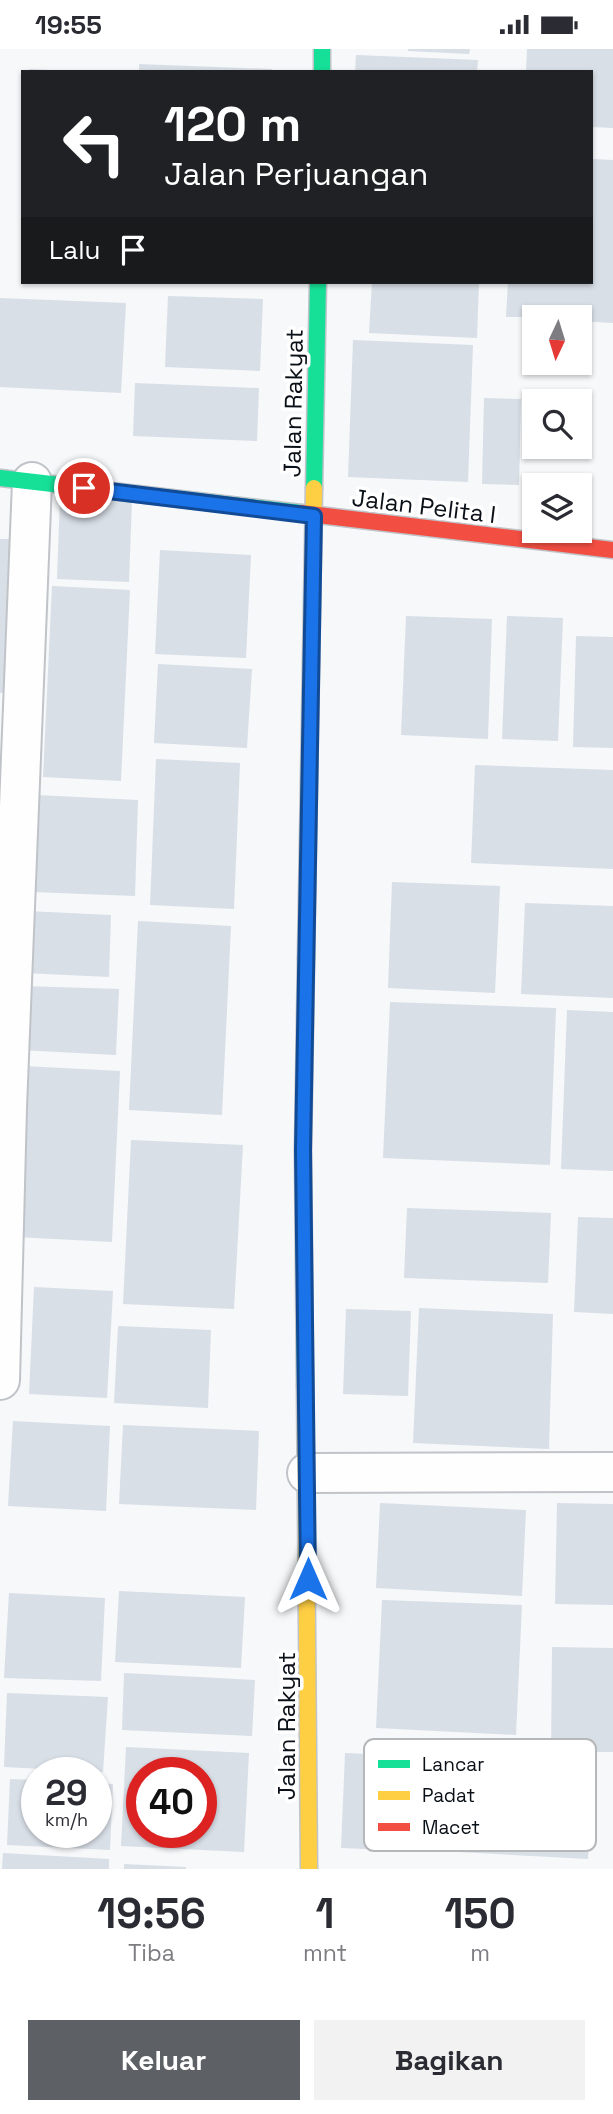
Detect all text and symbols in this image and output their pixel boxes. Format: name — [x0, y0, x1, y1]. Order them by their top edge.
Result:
text: 19:55 — [35, 8, 102, 42]
text: 120 m — [164, 93, 301, 155]
icon: left — [49, 98, 140, 189]
text: Jalan Perjuangan — [164, 154, 428, 194]
icon: arrive — [114, 231, 152, 269]
text: Lalu — [49, 233, 100, 267]
north arrow — [522, 305, 592, 375]
map controls — [522, 305, 592, 543]
street label: Jalan Rakyat — [276, 328, 310, 478]
button: search — [522, 389, 592, 459]
pin — [54, 458, 114, 518]
icon: arrive — [65, 469, 103, 507]
button: layers — [522, 473, 592, 543]
street label: Jalan Pelita I — [350, 482, 498, 530]
position arrow — [271, 1542, 345, 1616]
street label: Jalan Rakyat — [271, 1652, 302, 1800]
legend — [364, 1739, 596, 1851]
text: Lancar — [422, 1752, 484, 1777]
speed limit sign: 40 — [126, 1757, 217, 1848]
text: 29 — [45, 1771, 88, 1815]
text: Padat — [422, 1783, 475, 1808]
text: km/h — [45, 1808, 88, 1831]
text: Macet — [422, 1815, 480, 1840]
text: 19:56 — [97, 1887, 206, 1940]
text: 1 — [316, 1887, 335, 1940]
text: 150 — [444, 1887, 516, 1940]
text: Tiba — [128, 1938, 175, 1968]
text: mnt — [303, 1938, 347, 1968]
text: m — [470, 1938, 490, 1968]
button: Keluar — [28, 2020, 300, 2100]
button: Bagikan — [314, 2020, 585, 2100]

